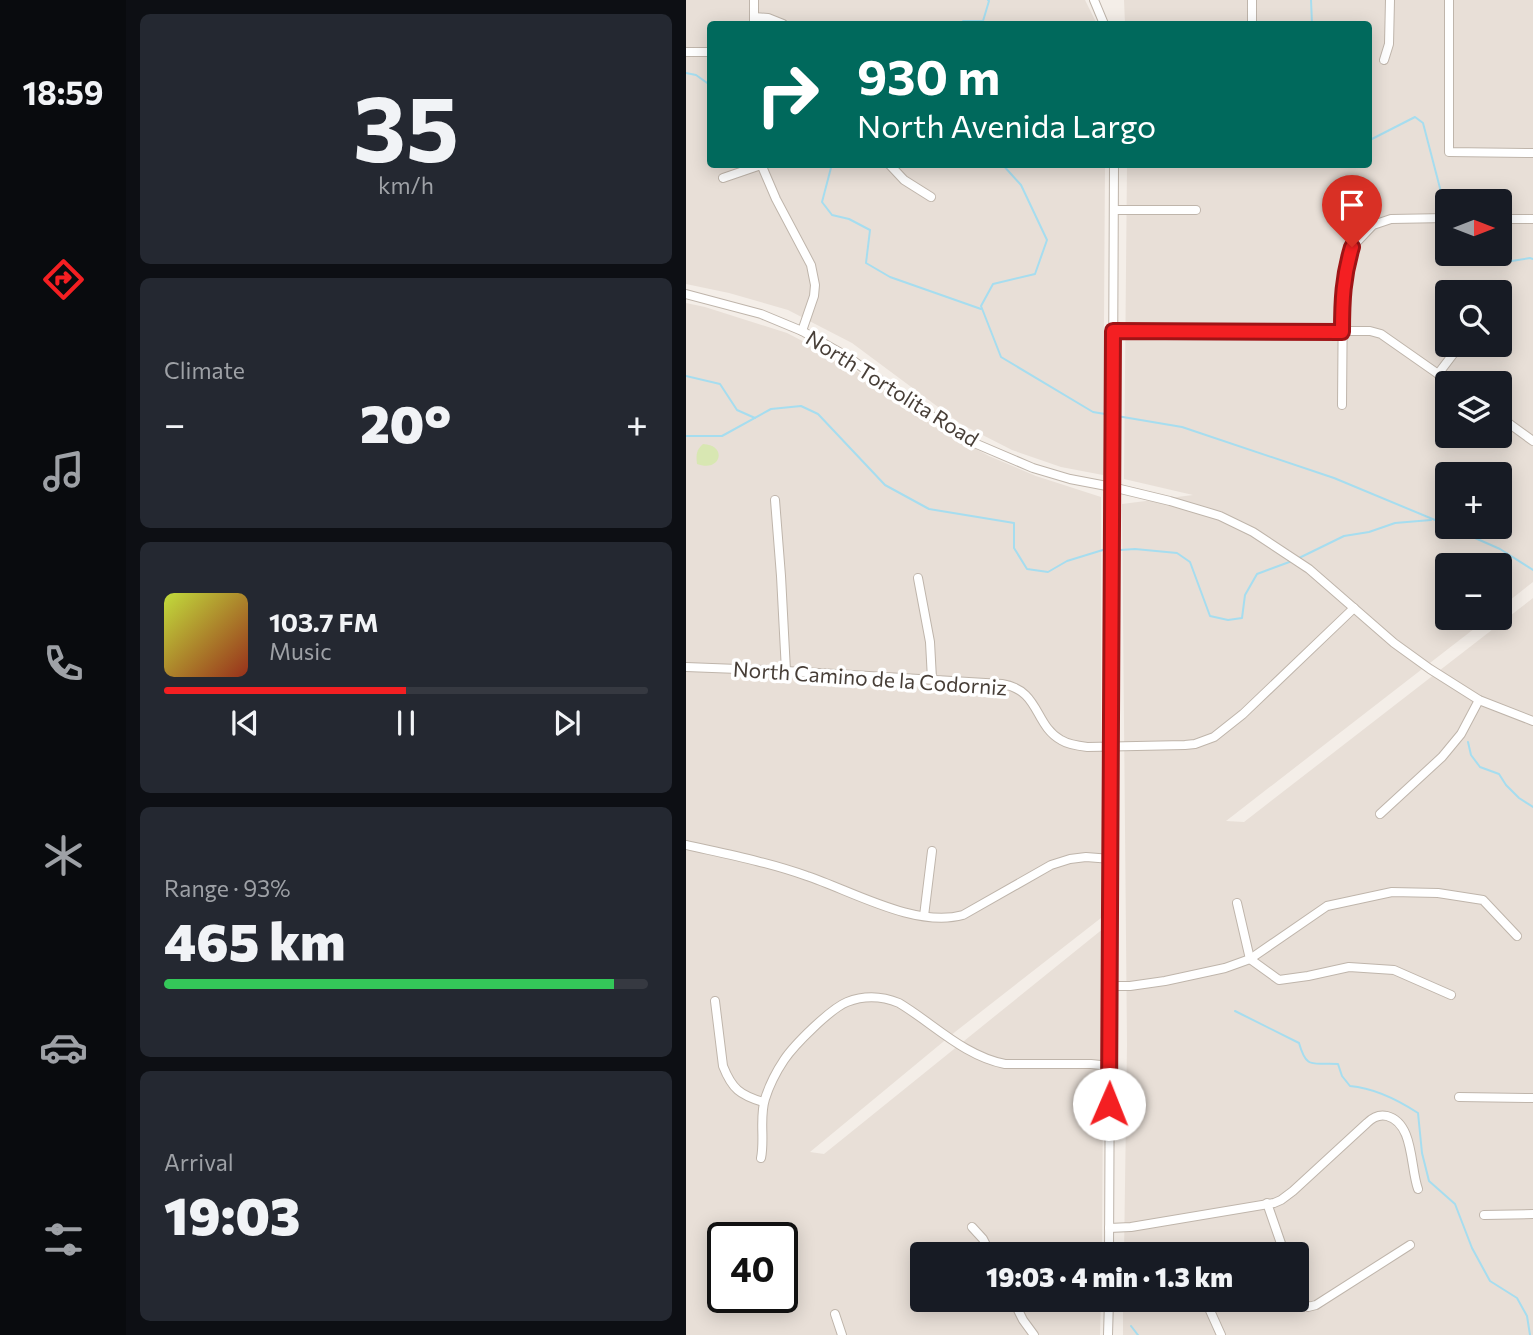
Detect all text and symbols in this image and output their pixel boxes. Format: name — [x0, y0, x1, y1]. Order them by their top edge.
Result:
text: 930 m — [857, 45, 1000, 105]
icon: right — [742, 49, 833, 140]
text: 35 — [353, 69, 459, 181]
text: 18:59 — [22, 72, 104, 112]
text: North Avenida Largo — [857, 105, 1156, 145]
text: km/h — [378, 171, 434, 199]
pin — [1322, 175, 1382, 247]
icon: arrive — [1333, 186, 1371, 224]
north arrow — [1435, 189, 1512, 266]
map controls — [1435, 189, 1512, 630]
icon: directions — [39, 255, 88, 304]
button: search — [1435, 280, 1512, 357]
street label: North Tortolita Road — [802, 325, 984, 451]
text: Climate — [164, 356, 245, 384]
button: layers — [1435, 371, 1512, 448]
text: 20° — [360, 390, 451, 454]
text: − — [164, 399, 186, 446]
text: + — [626, 399, 648, 446]
icon: music — [39, 447, 88, 496]
button: + — [1435, 462, 1512, 539]
button: − — [1435, 553, 1512, 630]
text: 103.7 FM — [269, 606, 379, 637]
text: Music — [269, 637, 332, 665]
icon: phone — [39, 639, 88, 688]
street label: North Camino de la Codorniz — [732, 655, 1008, 700]
icon: previous — [226, 704, 264, 742]
icon: pause — [387, 704, 425, 742]
icon: next — [548, 704, 586, 742]
icon: climate — [39, 831, 88, 880]
text: Range · 93% — [164, 874, 290, 902]
text: 465 km — [164, 908, 345, 972]
icon: car — [39, 1023, 88, 1072]
position arrow — [1072, 1067, 1146, 1141]
text: Arrival — [164, 1148, 234, 1176]
text: 19:03 — [164, 1182, 300, 1246]
icon: filters — [39, 1215, 88, 1264]
speed limit sign: 40 — [707, 1222, 798, 1313]
text: 19:03 · 4 min · 1.3 km — [986, 1261, 1233, 1292]

